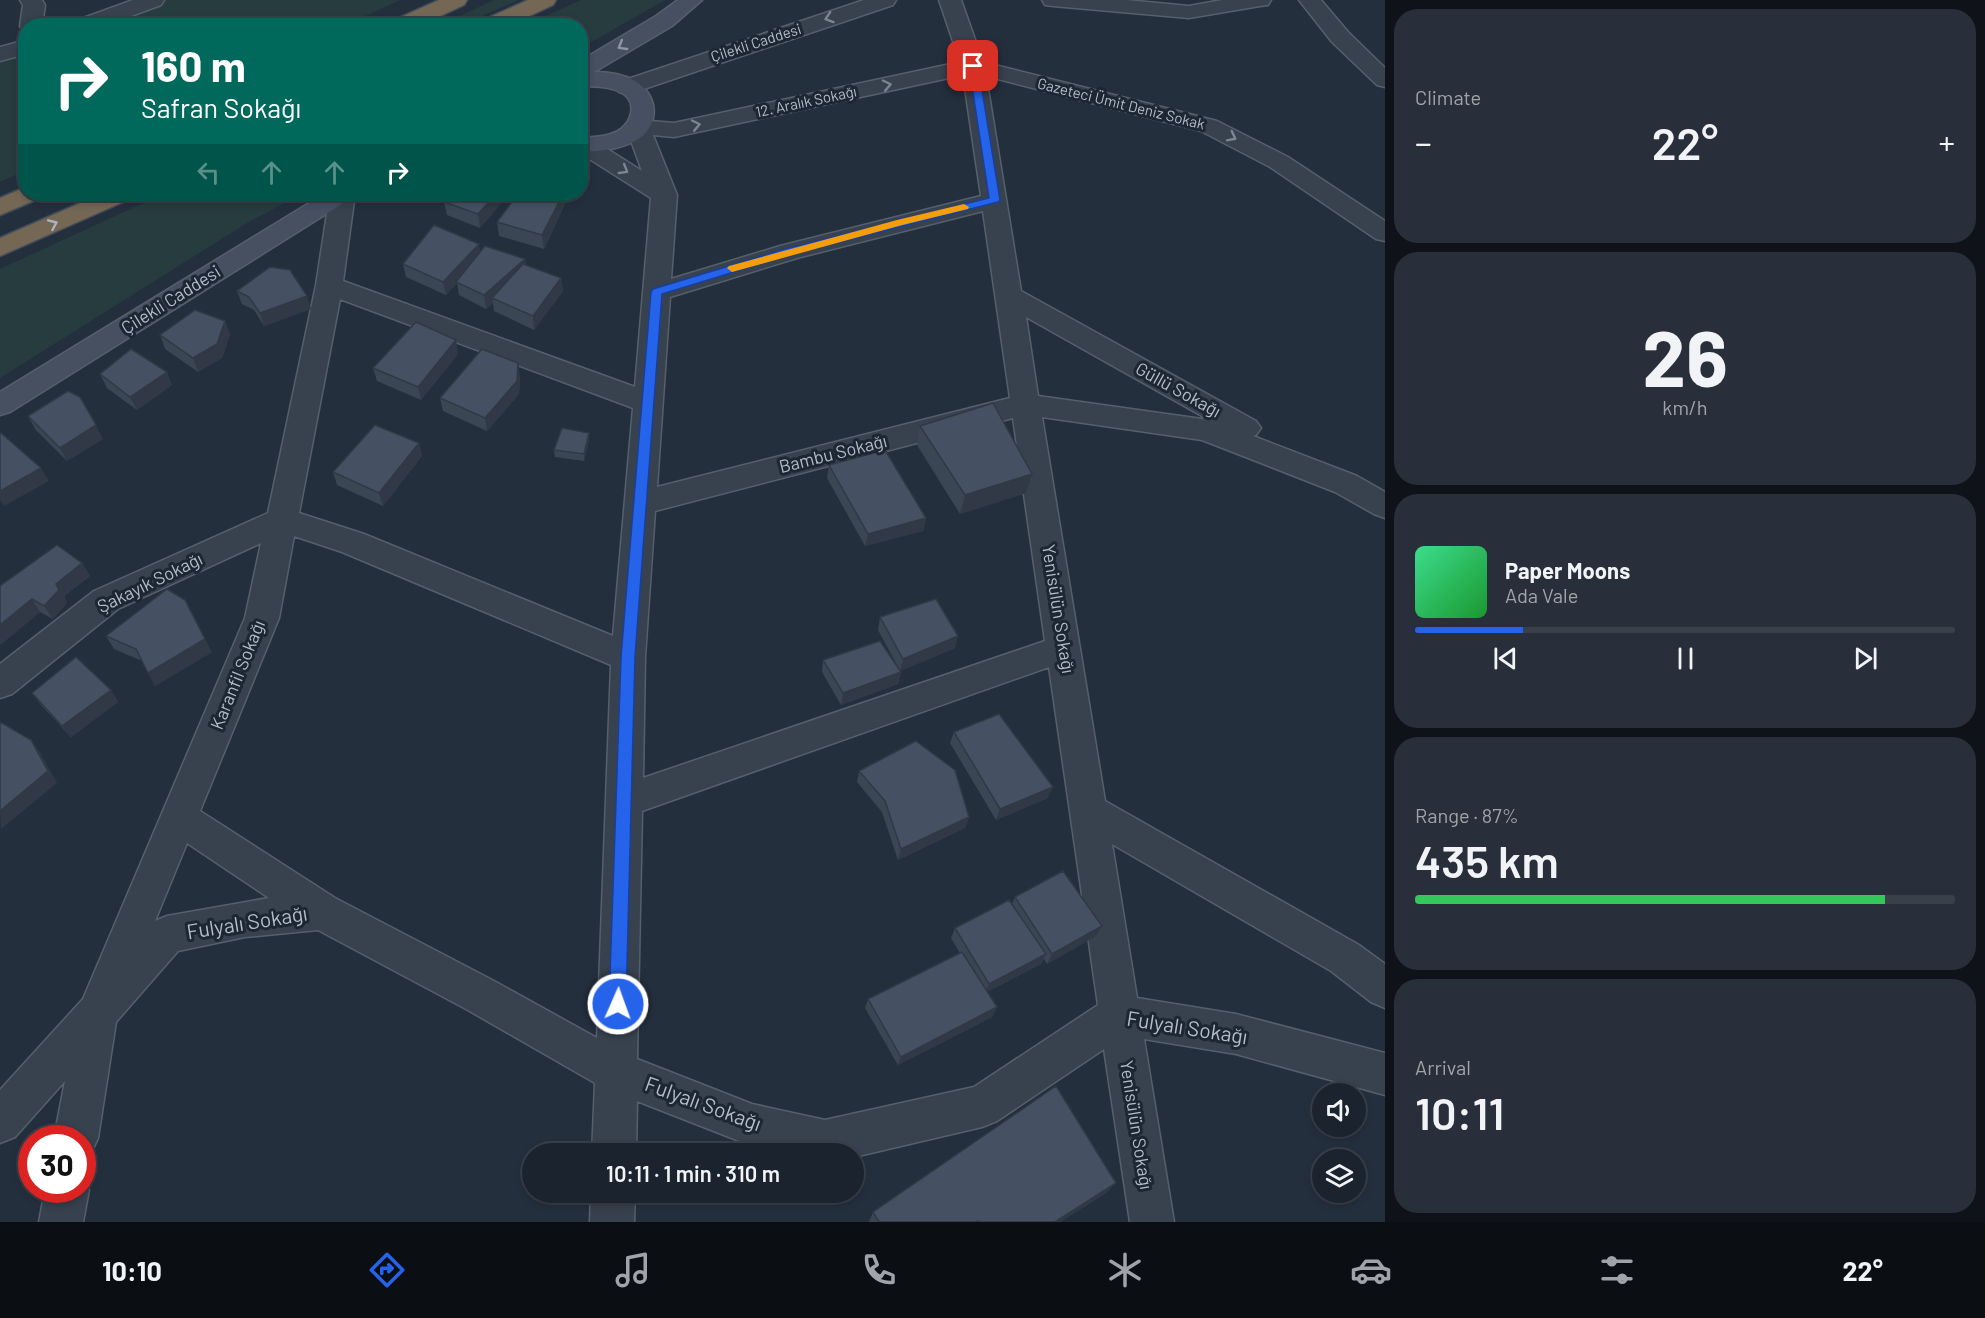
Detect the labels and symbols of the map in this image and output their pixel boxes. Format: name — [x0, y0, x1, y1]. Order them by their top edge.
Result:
one-way arrow — [824, 11, 835, 24]
street label: Çilekli Caddesi — [708, 19, 803, 65]
one-way arrow — [618, 38, 628, 50]
pin — [947, 40, 998, 91]
street label: Gazeteci Ümit Deniz Sokak — [1036, 73, 1207, 133]
one-way arrow — [882, 79, 892, 92]
street label: 12. Aralık Sokağı — [754, 82, 858, 121]
one-way arrow — [691, 119, 701, 132]
one-way arrow — [1225, 130, 1236, 142]
one-way arrow — [618, 162, 628, 174]
one-way arrow — [47, 220, 58, 232]
street label: Çilekli Caddesi — [117, 260, 224, 338]
street label: Güllü Sokağı — [1132, 357, 1225, 422]
street label: Bambu Sokağı — [777, 429, 889, 477]
street label: Yenisülün Sokağı — [1038, 543, 1080, 675]
street label: Şakayık Sokağı — [93, 547, 206, 617]
street label: Karanfil Sokağı — [205, 617, 269, 733]
street label: Fulyalı Sokağı — [185, 900, 309, 943]
position arrow — [586, 972, 650, 1036]
street label: Fulyalı Sokağı — [1125, 1005, 1249, 1048]
street label: Yenisülün Sokağı — [1116, 1059, 1158, 1191]
street label: Fulyalı Sokağı — [642, 1070, 765, 1135]
speed limit sign: 30 — [18, 1125, 96, 1203]

